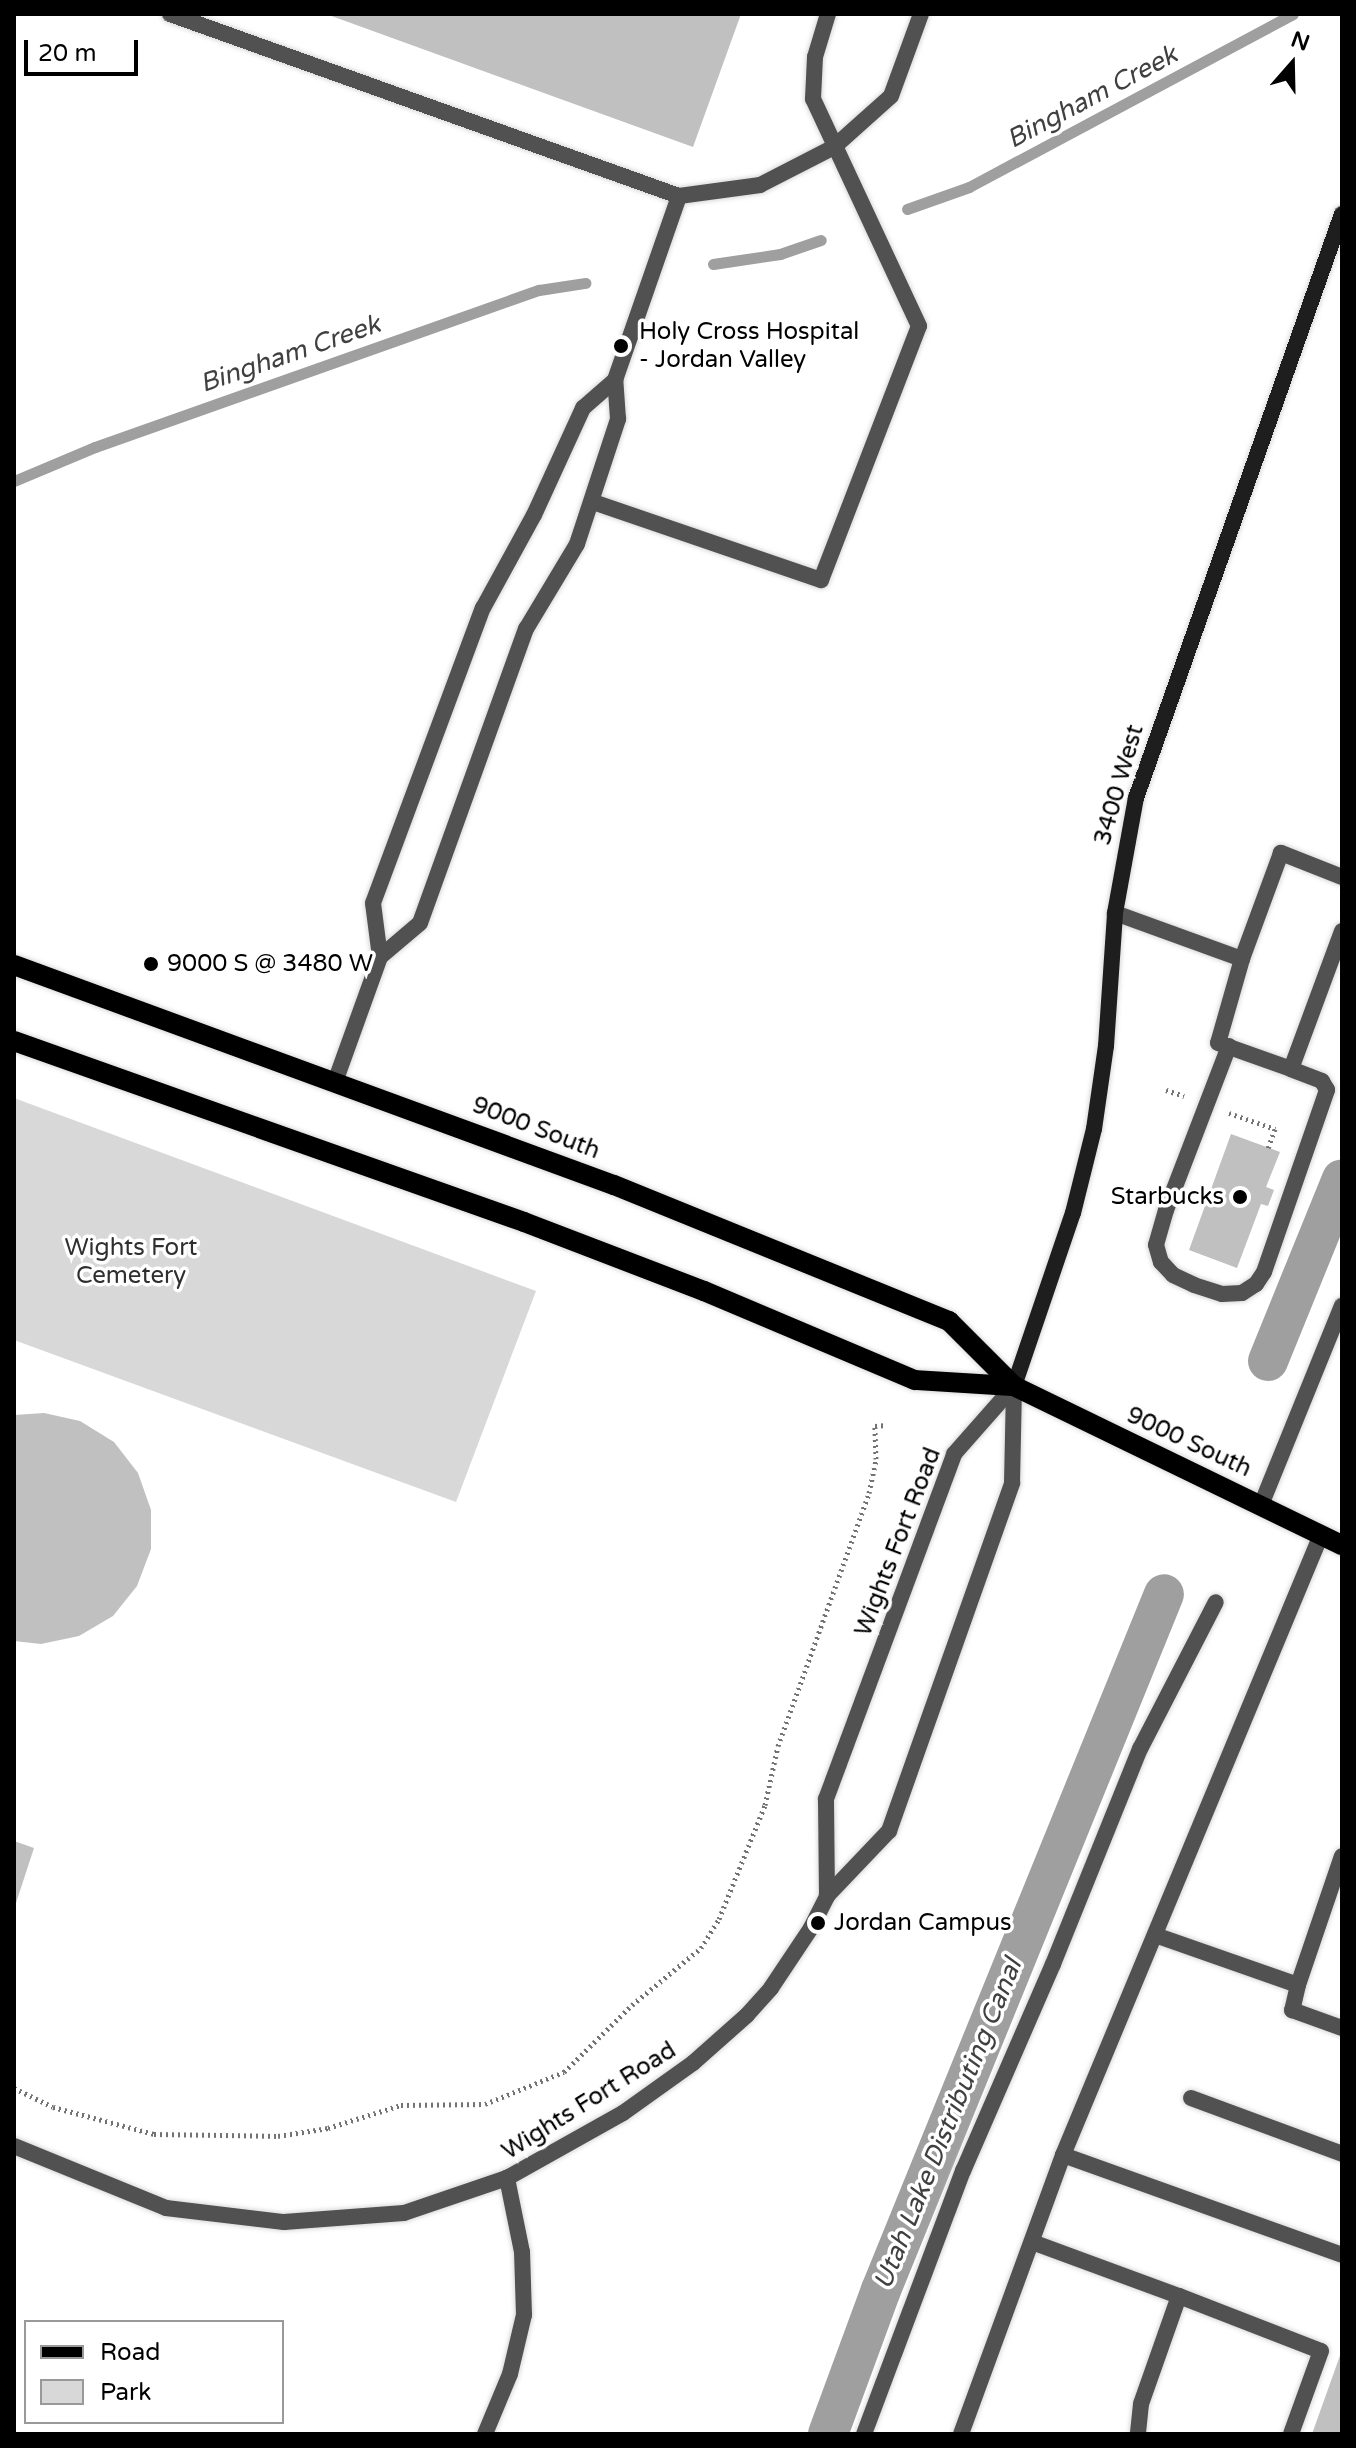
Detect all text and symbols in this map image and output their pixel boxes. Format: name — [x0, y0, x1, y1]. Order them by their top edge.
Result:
scale bar — [28, 24, 142, 74]
north arrow — [1252, 24, 1332, 104]
text: N — [1287, 26, 1313, 57]
text: 20 m — [38, 39, 96, 68]
water label: Bingham Creek — [1001, 39, 1183, 155]
water label: Bingham Creek — [196, 309, 384, 399]
place label: Holy Cross Hospital - Jordan Valley — [639, 318, 859, 374]
marker: Holy Cross Hospital - Jordan Valley — [610, 335, 632, 357]
street label: 3400 West — [1088, 721, 1150, 849]
place label: 9000 S @ 3480 W — [167, 950, 373, 978]
marker: 9000 S @ 3480 W — [142, 955, 160, 973]
street label: 9000 South — [468, 1090, 604, 1166]
place label: Starbucks — [1111, 1183, 1224, 1211]
marker: Starbucks — [1231, 1188, 1249, 1206]
park label: Wights Fort Cemetery — [65, 1234, 197, 1290]
street label: 9000 South — [1122, 1401, 1256, 1483]
street label: Wights Fort Road — [849, 1444, 947, 1640]
place label: Jordan Campus — [834, 1909, 1012, 1937]
marker: Jordan Campus — [809, 1914, 827, 1932]
water label: Utah Lake Distributing Canal — [867, 1954, 1029, 2294]
street label: Wights Fort Road — [497, 2036, 681, 2166]
legend — [24, 2320, 284, 2424]
text: Road — [100, 2338, 160, 2367]
text: Park — [100, 2378, 151, 2407]

